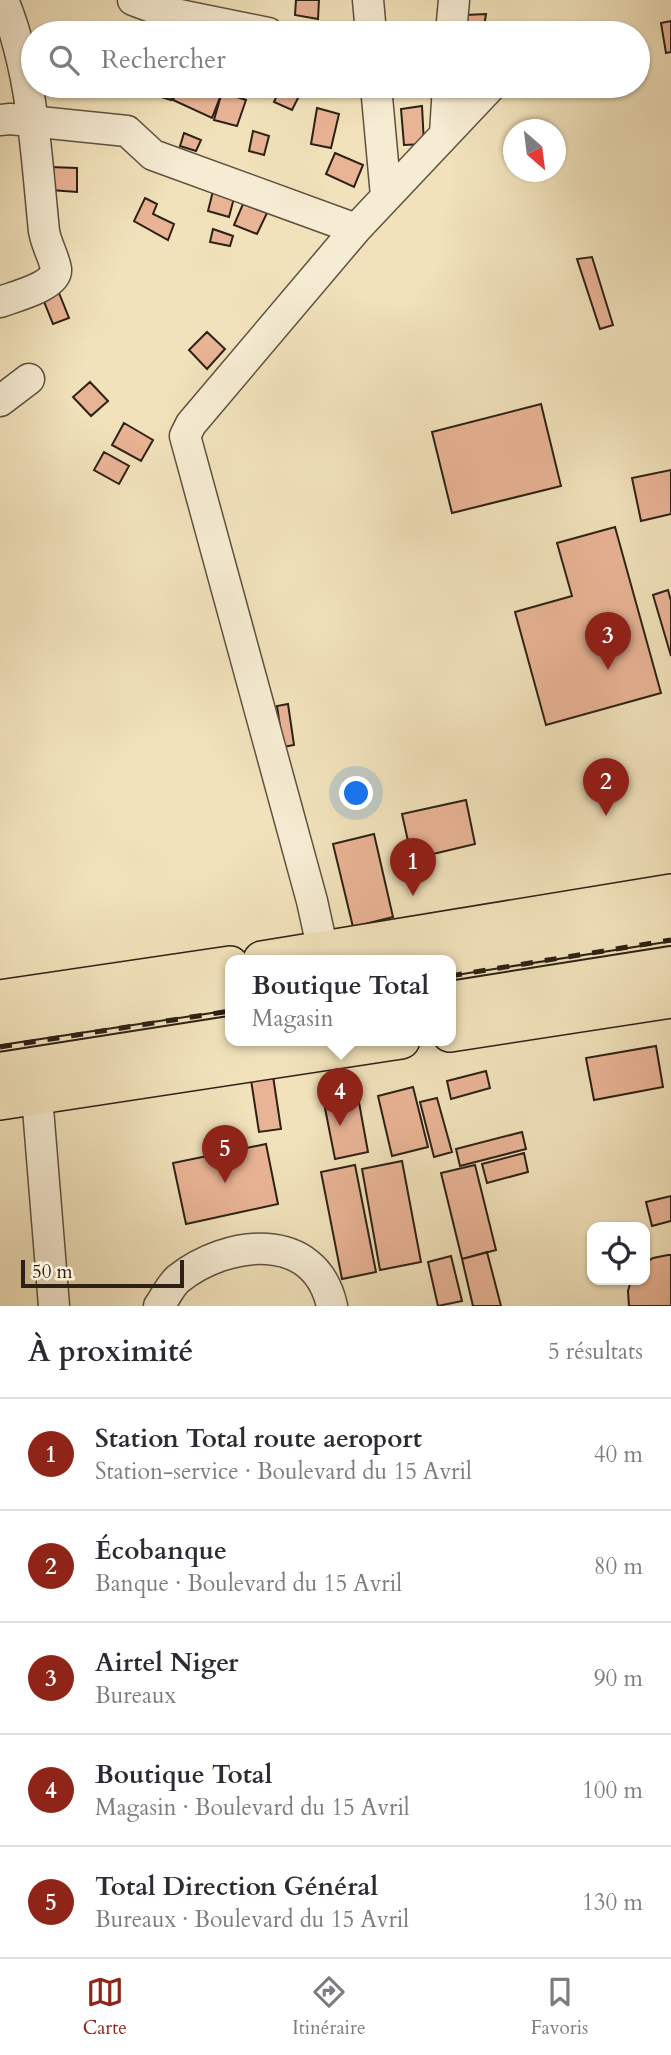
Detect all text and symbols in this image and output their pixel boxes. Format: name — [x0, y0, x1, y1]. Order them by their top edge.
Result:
search box — [21, 21, 650, 98]
icon: search — [45, 41, 83, 79]
text: Rechercher — [101, 42, 226, 77]
north arrow — [503, 119, 566, 182]
pin: 3 — [585, 612, 631, 670]
pin: 2 — [583, 758, 629, 816]
your location — [339, 776, 373, 810]
pin: 1 — [390, 838, 436, 896]
popup — [225, 955, 456, 1046]
text: Boutique Total — [252, 968, 429, 1003]
text: Magasin — [252, 1003, 334, 1034]
pin: 4 — [317, 1068, 363, 1126]
pin: 5 — [202, 1125, 248, 1183]
map controls — [587, 1222, 650, 1285]
button: locate — [587, 1222, 650, 1285]
scale bar — [21, 1257, 184, 1289]
text: 50 m — [32, 1259, 73, 1285]
text: À proximité — [28, 1331, 193, 1372]
text: 5 résultats — [548, 1336, 643, 1367]
text: Station Total route aeroport — [95, 1421, 422, 1456]
text: 1 — [45, 1439, 57, 1470]
text: 40 m — [594, 1439, 643, 1470]
text: Station-service · Boulevard du 15 Avril — [95, 1456, 472, 1487]
text: Écobanque — [95, 1533, 227, 1568]
text: 2 — [45, 1551, 57, 1582]
text: 80 m — [594, 1551, 643, 1582]
text: Banque · Boulevard du 15 Avril — [95, 1568, 402, 1599]
text: Airtel Niger — [95, 1645, 239, 1680]
text: 3 — [45, 1663, 57, 1694]
text: 90 m — [594, 1663, 643, 1694]
text: Bureaux — [95, 1680, 176, 1711]
text: Boutique Total — [95, 1757, 272, 1792]
text: 4 — [45, 1775, 57, 1806]
text: 100 m — [582, 1775, 643, 1806]
text: Magasin · Boulevard du 15 Avril — [95, 1792, 410, 1823]
text: Total Direction Général — [95, 1869, 378, 1904]
text: 5 — [45, 1887, 57, 1918]
text: 130 m — [582, 1887, 643, 1918]
text: Bureaux · Boulevard du 15 Avril — [95, 1904, 409, 1935]
tab: Carte — [83, 1973, 127, 2041]
tab: Itinéraire — [292, 1973, 366, 2041]
tab: Favoris — [531, 1973, 588, 2041]

